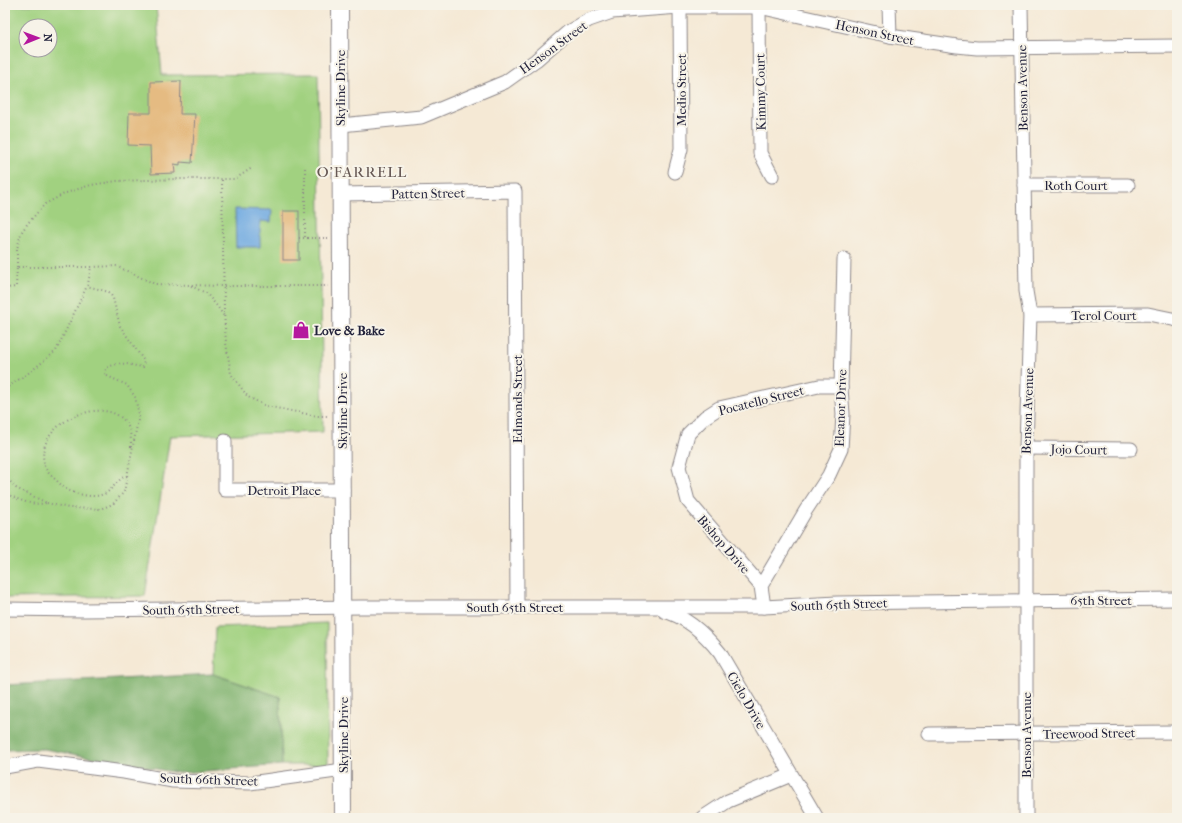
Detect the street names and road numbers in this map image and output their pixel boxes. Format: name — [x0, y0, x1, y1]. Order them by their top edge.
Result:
street label: Henson Street — [834, 17, 916, 48]
street label: Henson Street — [516, 18, 590, 77]
street label: Benson Avenue — [1014, 44, 1031, 131]
street label: Skyline Drive — [333, 49, 348, 126]
street label: Medio Street — [674, 53, 689, 126]
street label: Kimmy Court — [752, 53, 769, 131]
street label: Roth Court — [1044, 178, 1108, 193]
street label: Patten Street — [391, 185, 466, 202]
street label: Terol Court — [1071, 308, 1137, 323]
street label: Edmonds Street — [510, 354, 525, 443]
street label: Benson Avenue — [1019, 367, 1037, 454]
street label: Eleanor Drive — [832, 368, 849, 447]
street label: Skyline Drive — [335, 372, 350, 449]
street label: Pocatello Street — [717, 383, 806, 418]
street label: Jojo Court — [1050, 441, 1108, 457]
street label: Detroit Place — [247, 483, 321, 498]
street label: Bishop Drive — [694, 512, 753, 577]
street label: 65th Street — [1070, 593, 1132, 608]
street label: South 65th Street — [790, 595, 888, 614]
street label: South 65th Street — [467, 600, 564, 615]
street label: South 65th Street — [142, 601, 240, 618]
street label: Cielo Drive — [724, 669, 769, 732]
street label: Benson Avenue — [1019, 691, 1034, 778]
street label: Skyline Drive — [336, 696, 351, 773]
street label: Treewood Street — [1042, 725, 1136, 742]
street label: South 66th Street — [160, 770, 259, 789]

